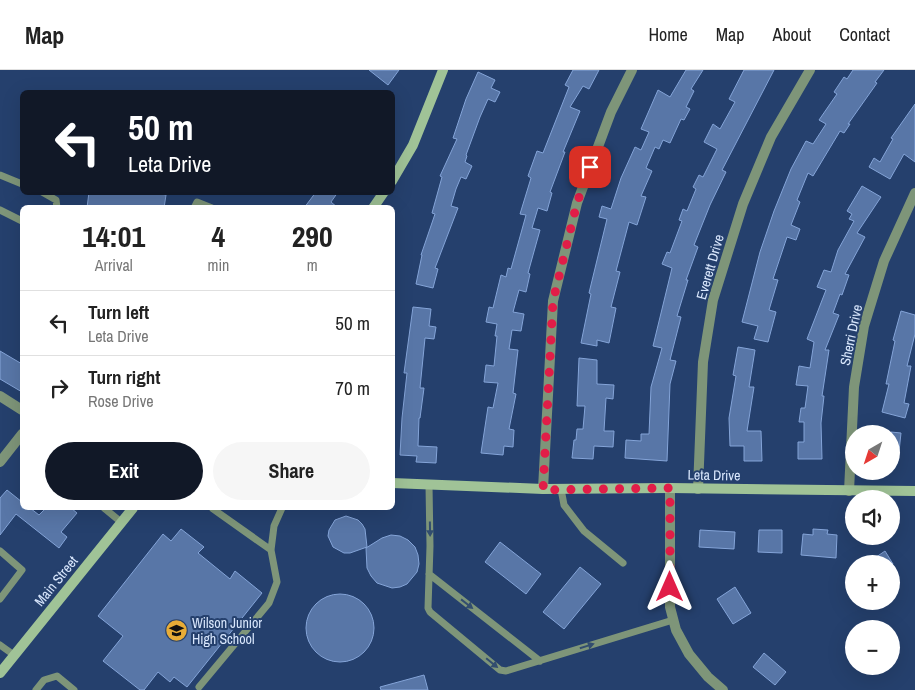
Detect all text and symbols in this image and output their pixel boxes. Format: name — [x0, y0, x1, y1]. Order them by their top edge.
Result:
text: Map — [25, 19, 64, 51]
text: Home — [648, 22, 688, 47]
text: Map — [716, 22, 745, 47]
text: About — [773, 22, 811, 47]
text: Contact — [839, 22, 890, 47]
text: 50 m — [128, 104, 193, 151]
icon: left — [45, 110, 110, 175]
pin — [569, 146, 611, 188]
text: Leta Drive — [128, 149, 211, 179]
icon: arrive — [576, 153, 604, 181]
text: 14:01 — [82, 216, 145, 256]
text: 4 — [212, 216, 225, 256]
text: 290 — [292, 216, 333, 256]
street label: Everett Drive — [692, 232, 728, 302]
text: Arrival — [95, 254, 133, 276]
text: min — [207, 254, 229, 276]
text: m — [307, 254, 318, 276]
text: Turn left — [88, 299, 149, 325]
street label: Sherri Drive — [836, 303, 866, 367]
icon: left — [45, 309, 73, 337]
text: 50 m — [335, 310, 370, 336]
text: Leta Drive — [88, 325, 149, 347]
text: Turn right — [88, 364, 160, 390]
icon: right — [45, 374, 73, 402]
text: 70 m — [335, 375, 370, 401]
text: Rose Drive — [88, 390, 154, 412]
north arrow — [845, 425, 900, 480]
map controls — [845, 425, 900, 675]
button: Exit — [45, 442, 203, 500]
button: Share — [213, 442, 370, 500]
street label: Leta Drive — [687, 466, 741, 484]
button: sound — [845, 490, 900, 545]
one-way arrow — [426, 522, 434, 538]
street label: Main Street — [30, 552, 82, 610]
button: + — [845, 555, 900, 610]
position arrow — [643, 560, 695, 612]
one-way arrow — [460, 599, 473, 610]
place label: Wilson Junior High School — [192, 614, 262, 648]
school or university icon: Wilson Junior High School — [164, 619, 188, 643]
button: − — [845, 620, 900, 675]
one-way arrow — [579, 642, 594, 650]
one-way arrow — [485, 658, 498, 669]

